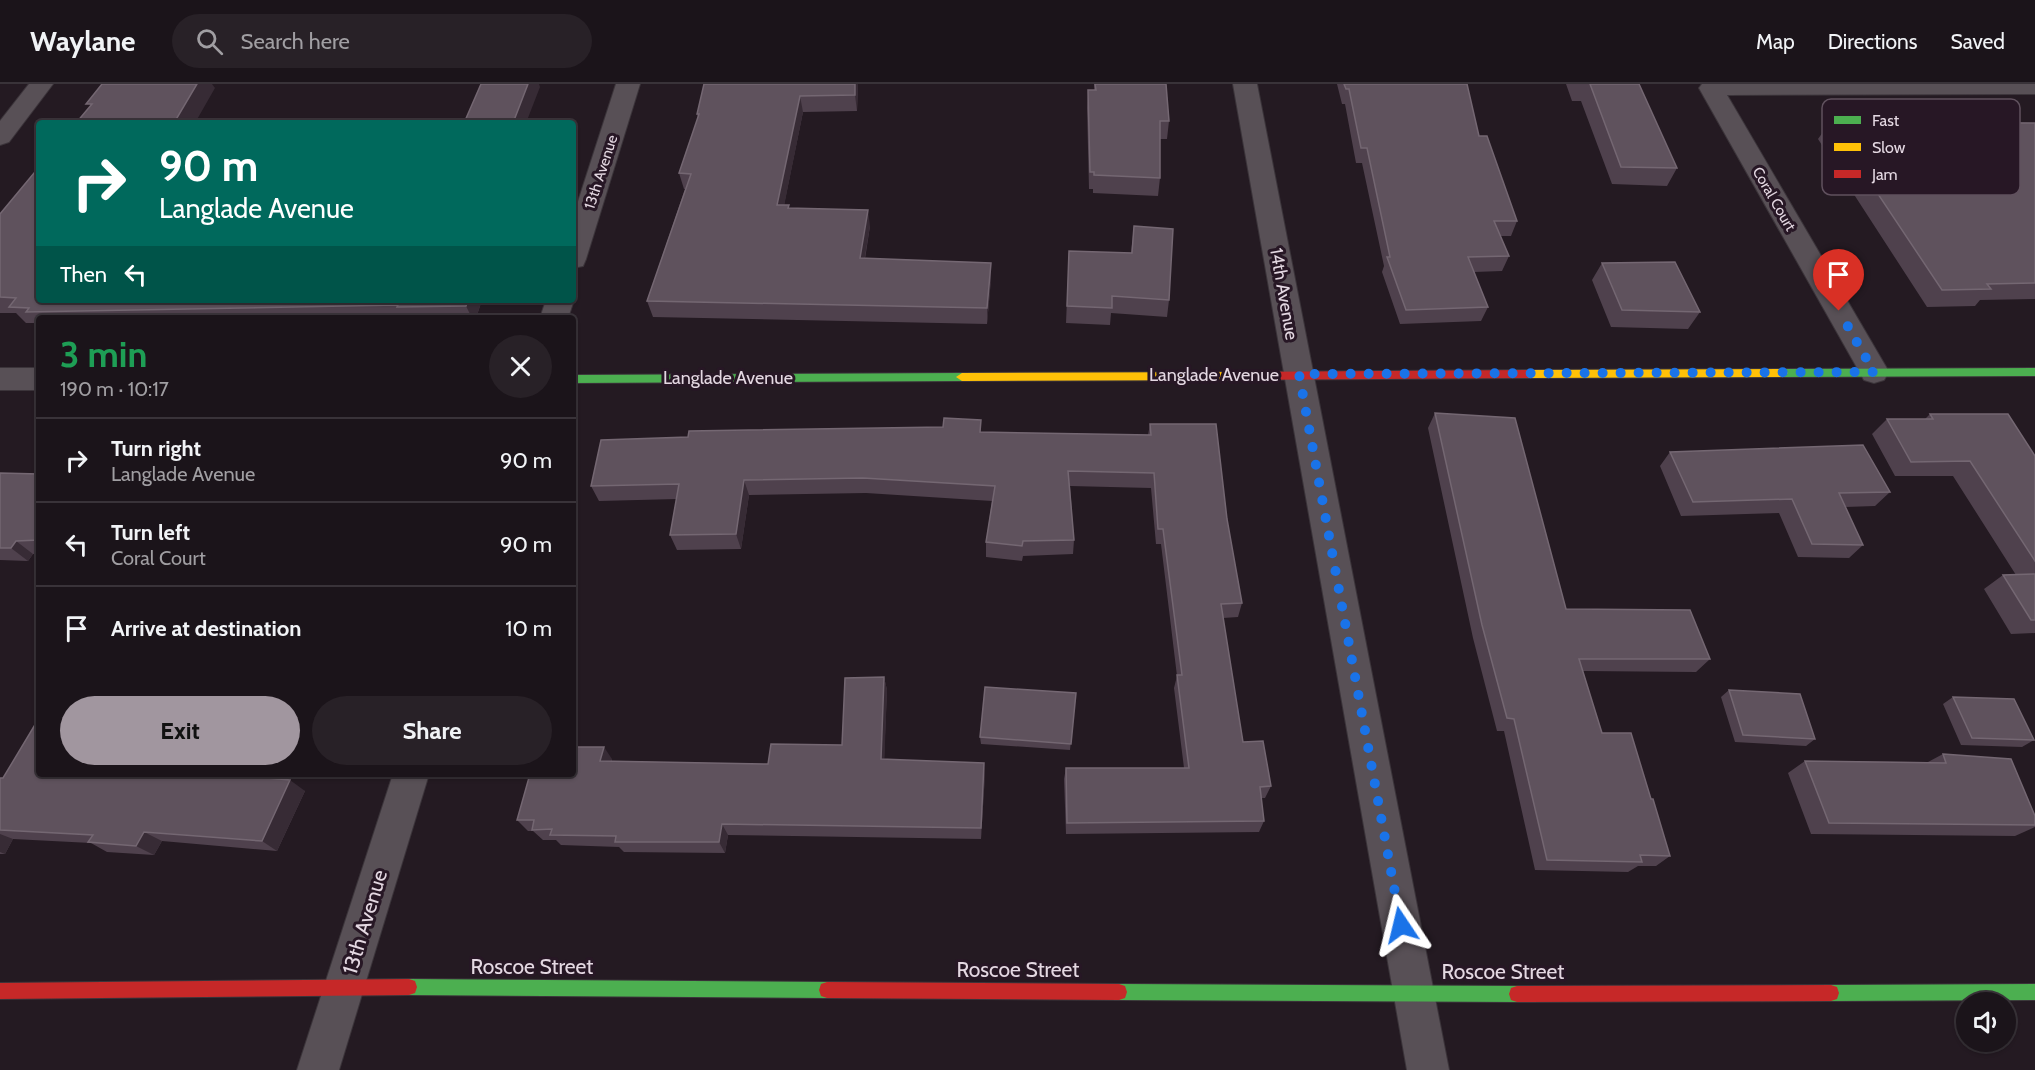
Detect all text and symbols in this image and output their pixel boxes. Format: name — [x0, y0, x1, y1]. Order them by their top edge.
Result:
search box — [172, 14, 592, 68]
text: Waylane — [30, 24, 136, 58]
icon: search — [193, 25, 226, 58]
text: Search here — [241, 28, 350, 55]
text: Map — [1756, 29, 1795, 54]
text: Directions — [1828, 29, 1917, 54]
text: Saved — [1950, 29, 2005, 54]
legend — [1822, 99, 2020, 195]
text: Fast — [1872, 111, 1900, 130]
street label: 13th Avenue — [581, 132, 622, 211]
text: Slow — [1872, 138, 1906, 157]
text: 90 m — [159, 140, 258, 192]
icon: right — [60, 144, 138, 222]
street label: Coral Court — [1748, 164, 1800, 234]
text: Jam — [1871, 165, 1898, 184]
text: Langlade Avenue — [159, 192, 354, 225]
street label: 14th Avenue — [1265, 246, 1303, 342]
pin — [1813, 249, 1864, 311]
icon: left — [119, 258, 152, 291]
icon: arrive — [1822, 258, 1855, 291]
text: Then — [60, 261, 107, 288]
text: 3 min — [60, 332, 147, 376]
button: close — [489, 335, 552, 398]
street label: Langlade Avenue — [1149, 364, 1279, 386]
street label: Langlade Avenue — [663, 367, 793, 389]
text: 190 m · 10:17 — [60, 377, 169, 401]
text: Turn right — [111, 435, 201, 462]
icon: right — [60, 444, 93, 477]
text: 90 m — [500, 447, 552, 474]
text: Langlade Avenue — [111, 462, 255, 486]
text: Turn left — [111, 519, 190, 546]
icon: left — [60, 528, 93, 561]
text: 90 m — [500, 531, 552, 558]
text: Coral Court — [111, 546, 206, 570]
icon: arrive — [60, 612, 93, 645]
text: Arrive at destination — [111, 615, 301, 642]
text: 10 m — [505, 615, 552, 642]
button: Exit — [60, 696, 300, 765]
button: Share — [312, 696, 552, 765]
street label: 13th Avenue — [337, 866, 392, 977]
position arrow — [1369, 893, 1433, 957]
street label: Roscoe Street — [471, 954, 593, 979]
street label: Roscoe Street — [957, 957, 1079, 982]
street label: Roscoe Street — [1442, 959, 1564, 984]
map controls — [1956, 992, 2016, 1052]
button: sound — [1956, 992, 2016, 1052]

